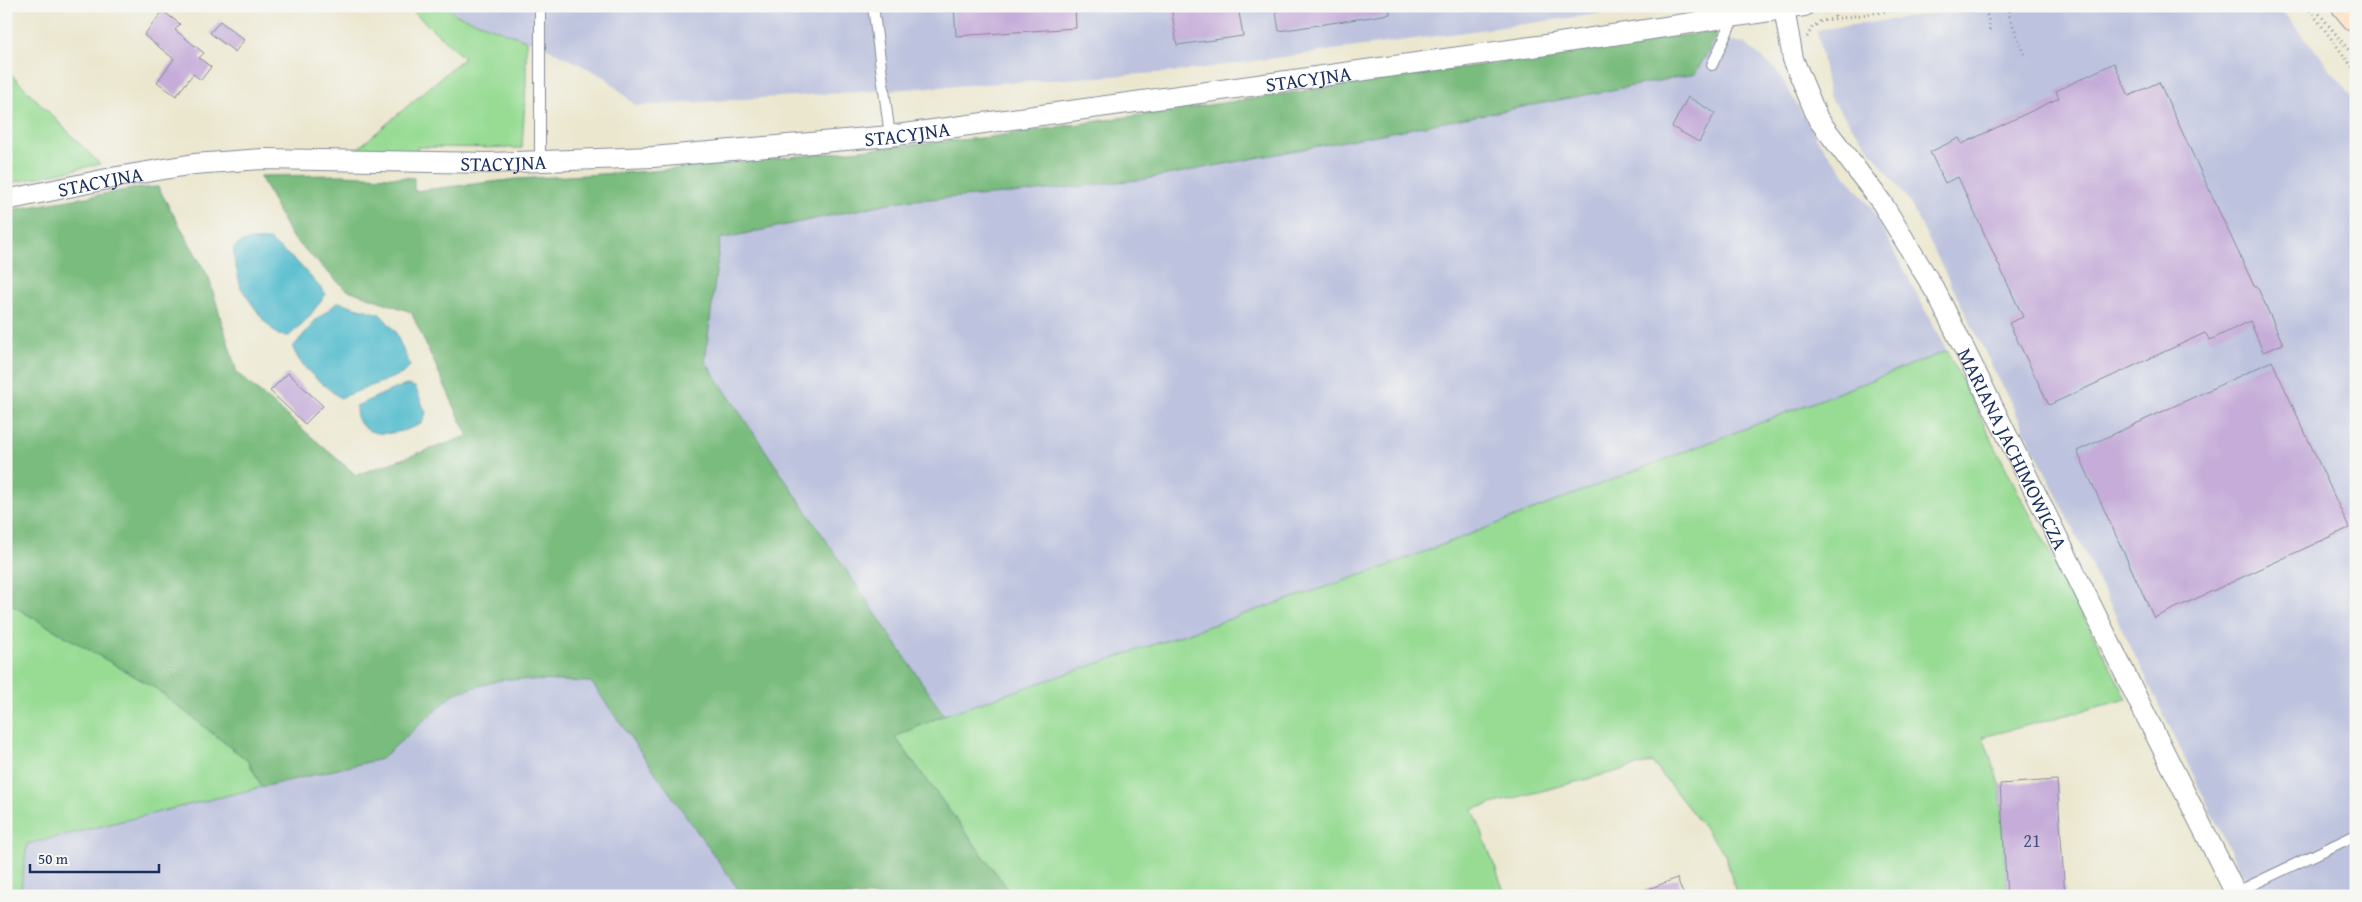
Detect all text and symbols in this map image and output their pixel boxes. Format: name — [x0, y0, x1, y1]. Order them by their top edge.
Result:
street label: STACYJNA — [1264, 58, 1353, 98]
street label: STACYJNA — [863, 113, 952, 153]
street label: STACYJNA — [460, 146, 547, 178]
street label: STACYJNA — [55, 158, 145, 203]
street label: MARIANA JACHIMOWICZA — [1951, 343, 2076, 554]
house number: 21 — [2023, 827, 2041, 854]
scale bar — [30, 842, 159, 874]
text: 50 m — [38, 848, 69, 869]

